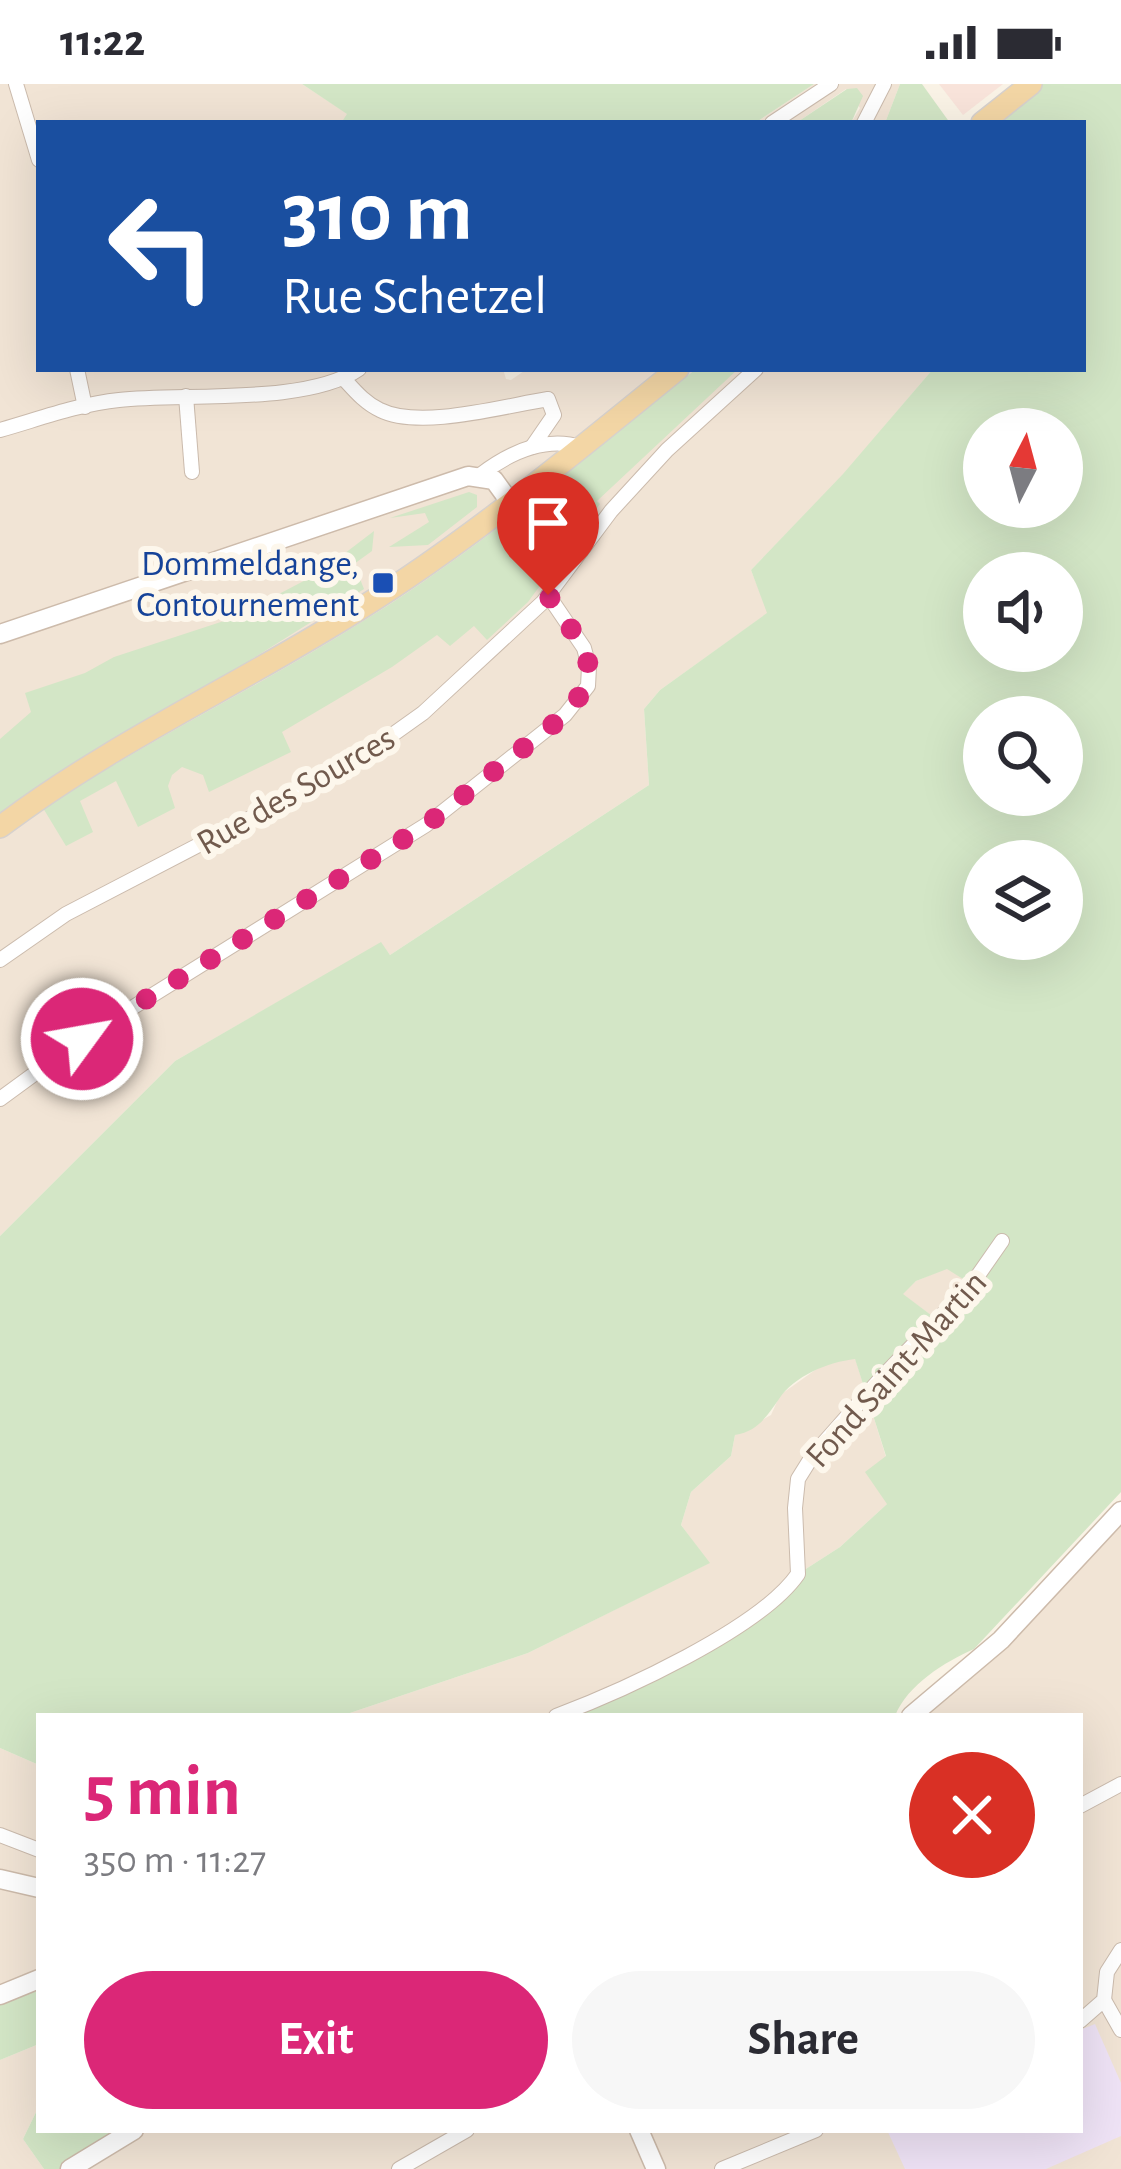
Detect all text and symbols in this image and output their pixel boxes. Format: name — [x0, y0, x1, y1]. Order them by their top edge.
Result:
text: 11:22 — [60, 19, 145, 64]
icon: left — [84, 168, 240, 324]
text: 310 m — [282, 172, 473, 256]
text: Rue Schetzel — [282, 270, 547, 324]
north arrow — [963, 408, 1083, 528]
map controls — [963, 408, 1083, 960]
pin — [497, 472, 599, 595]
icon: arrive — [515, 490, 581, 556]
place label: Dommeldange, Contournement — [136, 546, 360, 623]
button: sound — [963, 552, 1083, 672]
marker: Dommeldange, Contournement — [370, 570, 396, 596]
button: search — [963, 696, 1083, 816]
street label: Rue des Sources — [191, 720, 401, 862]
button: layers — [963, 840, 1083, 960]
position arrow — [19, 976, 145, 1102]
street label: Fond Saint-Martin — [799, 1264, 994, 1475]
button: close — [909, 1752, 1035, 1878]
text: 5 min — [84, 1756, 241, 1828]
text: 350 m · 11:27 — [84, 1841, 266, 1880]
button: Exit — [84, 1971, 548, 2109]
button: Share — [572, 1971, 1035, 2109]

